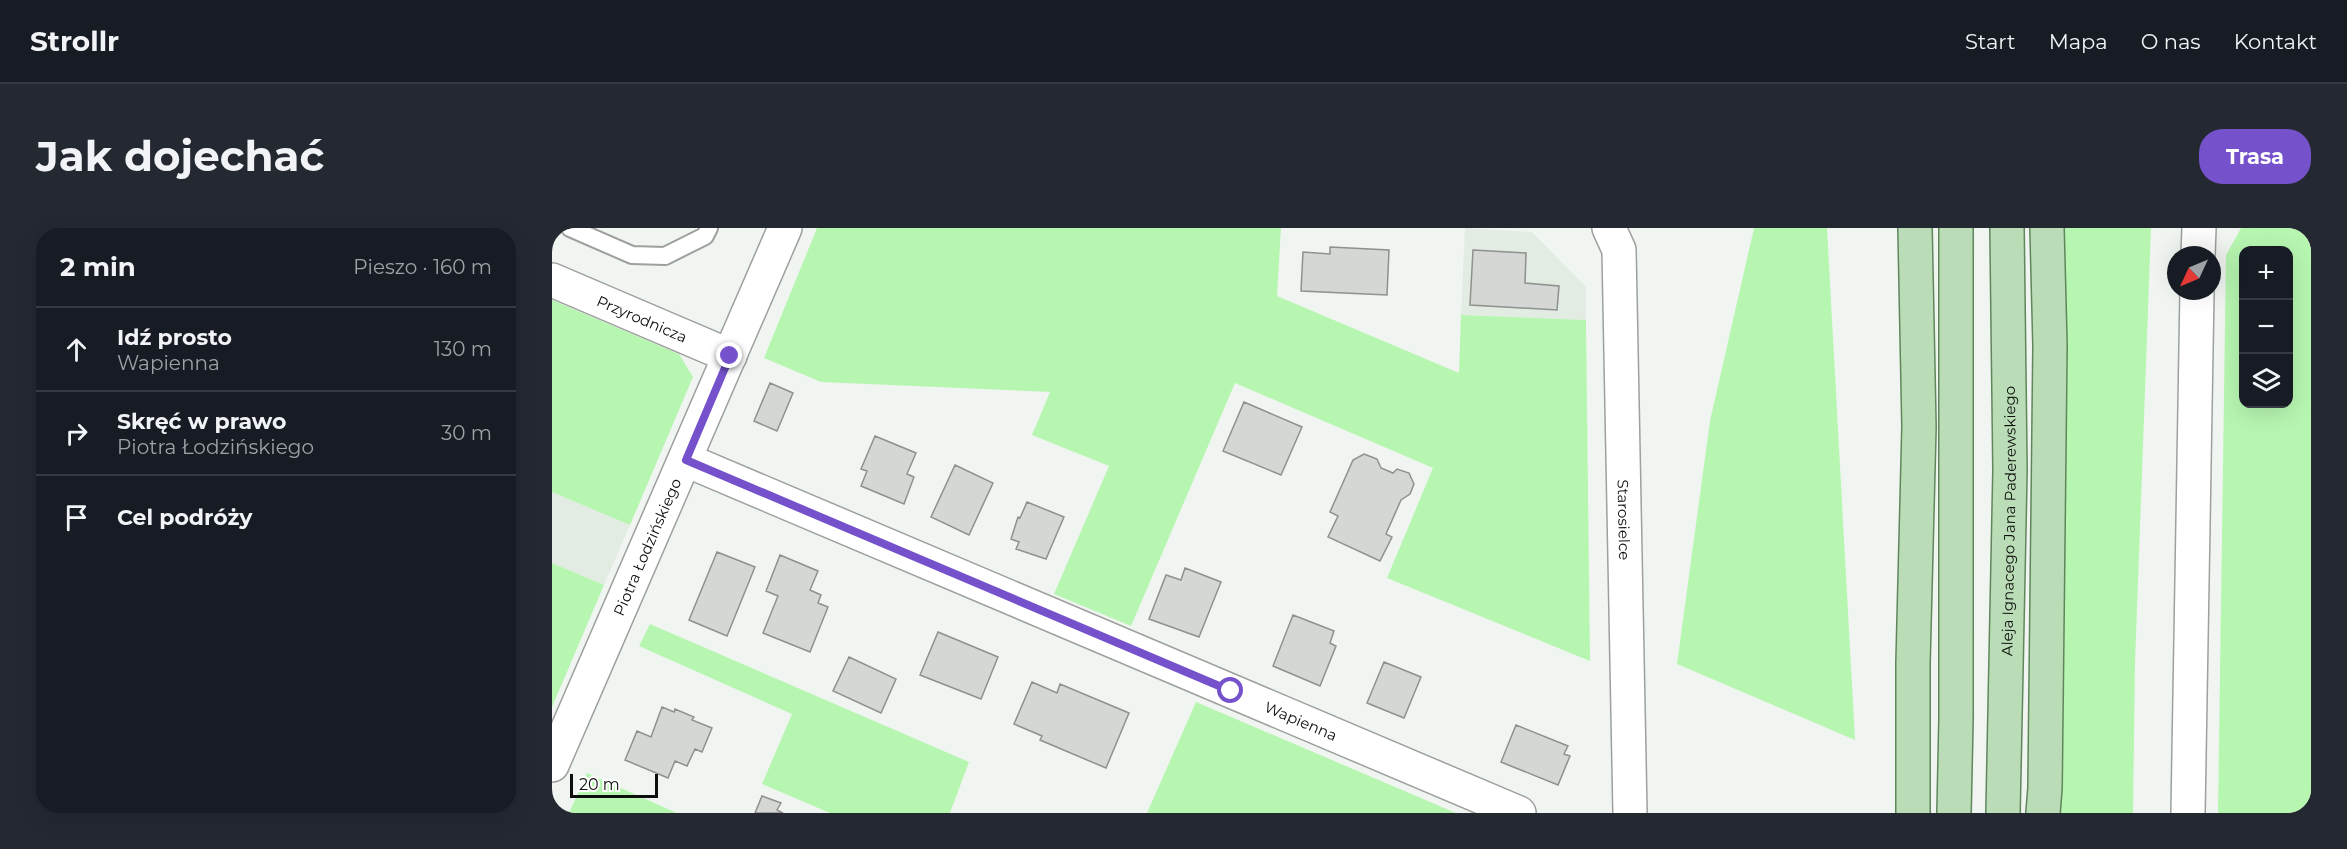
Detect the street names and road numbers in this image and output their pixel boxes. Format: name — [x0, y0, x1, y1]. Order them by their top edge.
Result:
street label: Przyrodnicza — [594, 291, 690, 346]
street label: Aleja Ignacego Jana Paderewskiego — [1997, 386, 2020, 656]
street label: Piotra Łodzińskiego — [609, 475, 685, 618]
street label: Starosielce — [1614, 479, 1635, 560]
street label: Wapienna — [1262, 697, 1340, 744]

